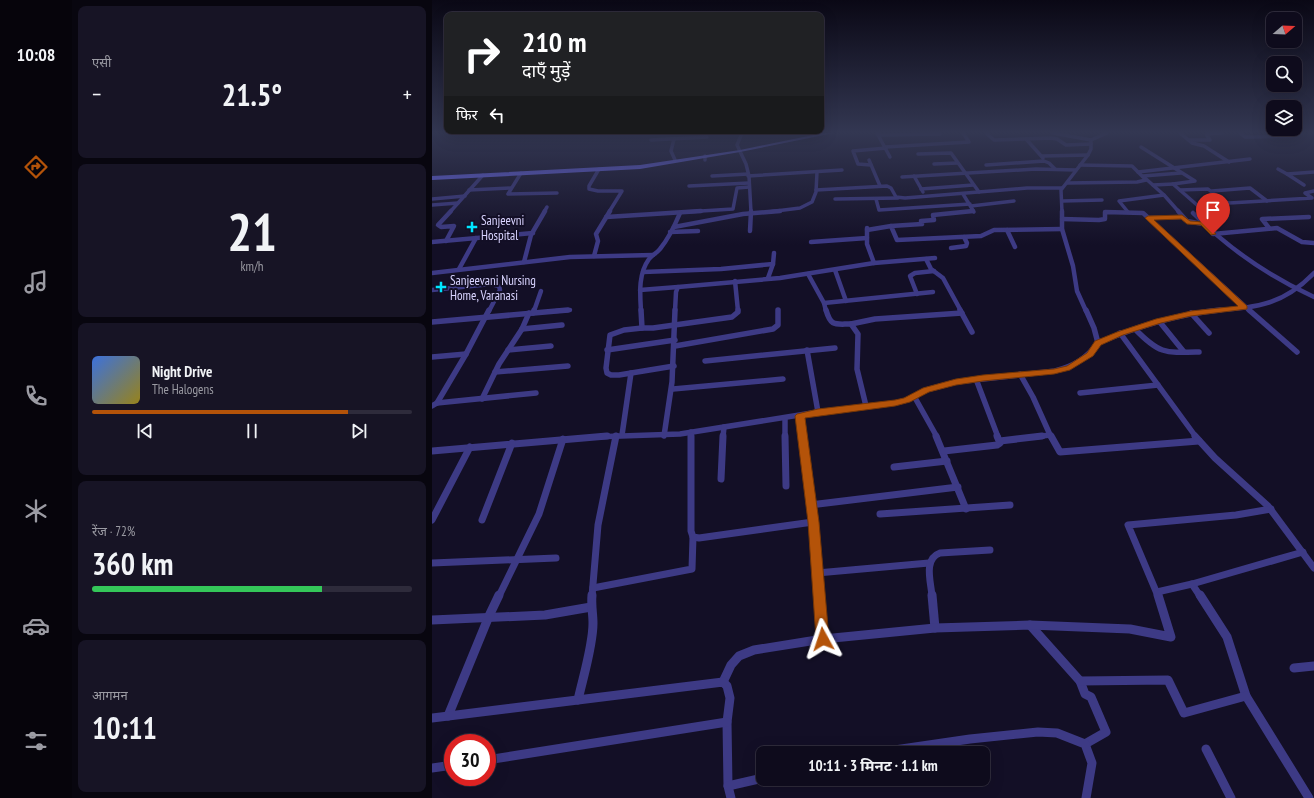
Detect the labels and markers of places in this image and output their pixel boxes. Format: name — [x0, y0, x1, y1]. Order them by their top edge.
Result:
pin — [1196, 193, 1230, 234]
place label: Sanjeevni Hospital — [481, 212, 524, 244]
marker: Sanjeevni Hospital — [466, 221, 478, 233]
place label: Sanjeevani Nursing Home, Varanasi — [450, 272, 536, 304]
marker: Sanjeevani Nursing Home, Varanasi — [435, 281, 447, 293]

